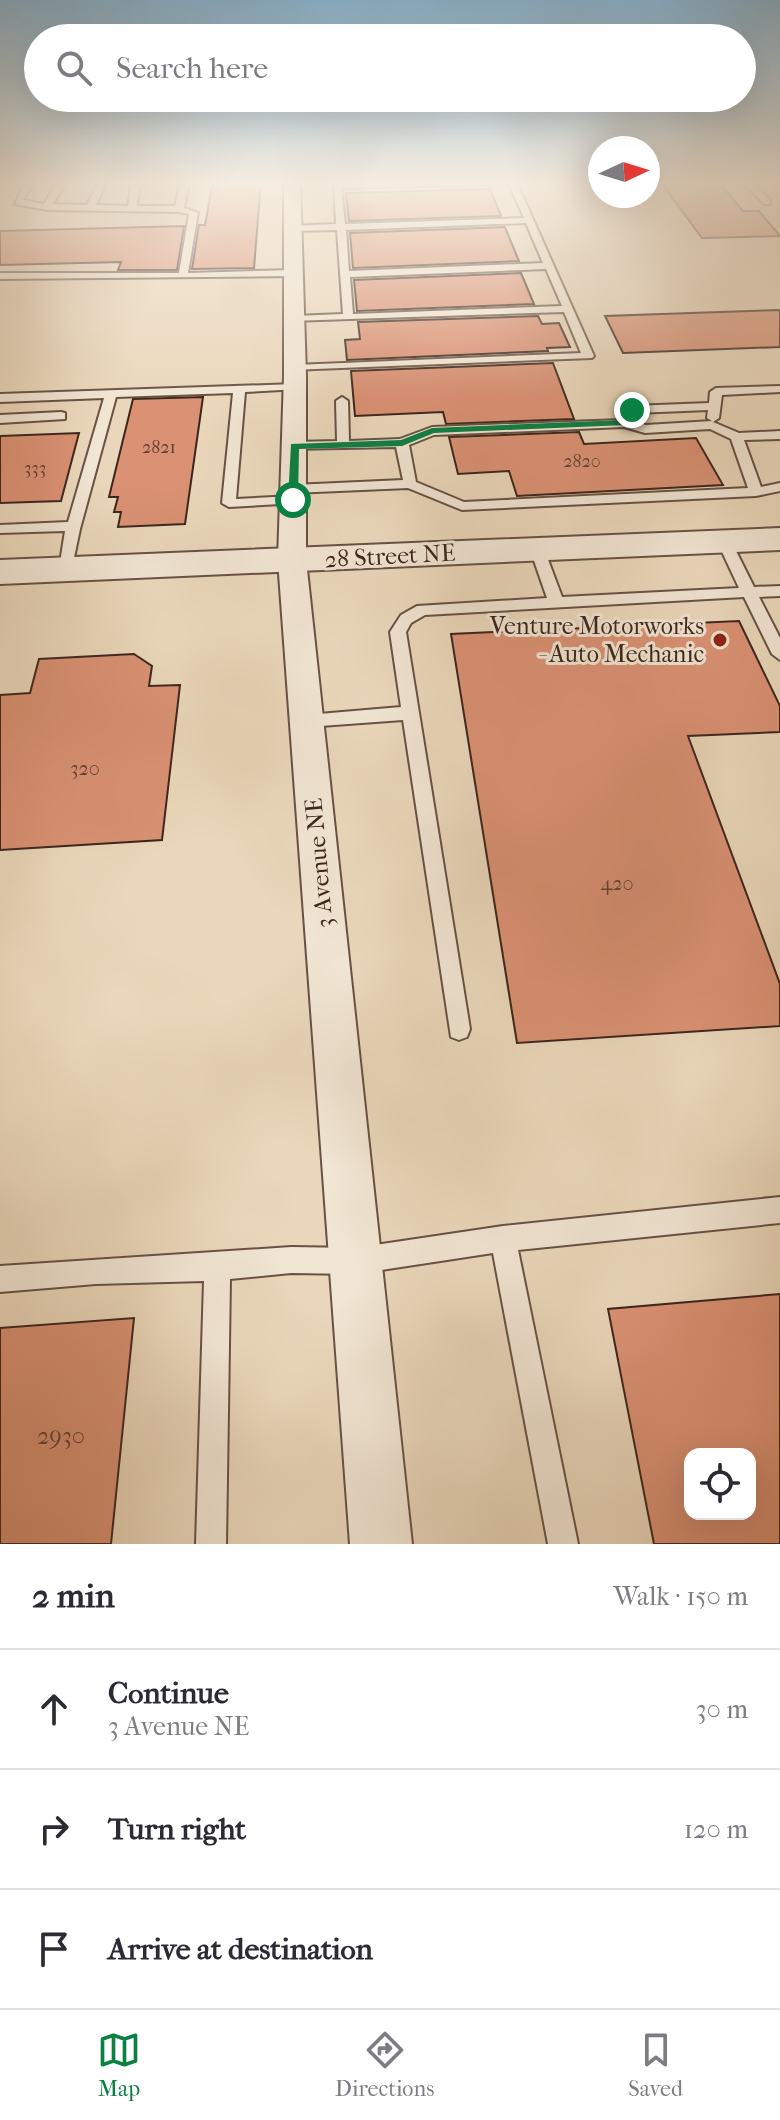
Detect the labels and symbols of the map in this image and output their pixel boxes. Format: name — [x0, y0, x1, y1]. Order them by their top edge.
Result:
north arrow — [588, 136, 660, 208]
route end — [614, 392, 650, 428]
house number: 2821 — [142, 437, 176, 458]
house number: 2820 — [563, 451, 601, 472]
house number: 333 — [24, 458, 46, 479]
route start — [275, 482, 311, 518]
street label: 28 Street NE — [324, 539, 456, 573]
place label: Venture Motorworks - Auto Mechanic — [489, 612, 704, 668]
marker: Venture Motorworks - Auto Mechanic — [711, 631, 729, 649]
house number: 320 — [70, 757, 100, 780]
street label: 3 Avenue NE — [299, 797, 339, 929]
house number: 420 — [600, 872, 634, 895]
house number: 2930 — [37, 1422, 85, 1450]

